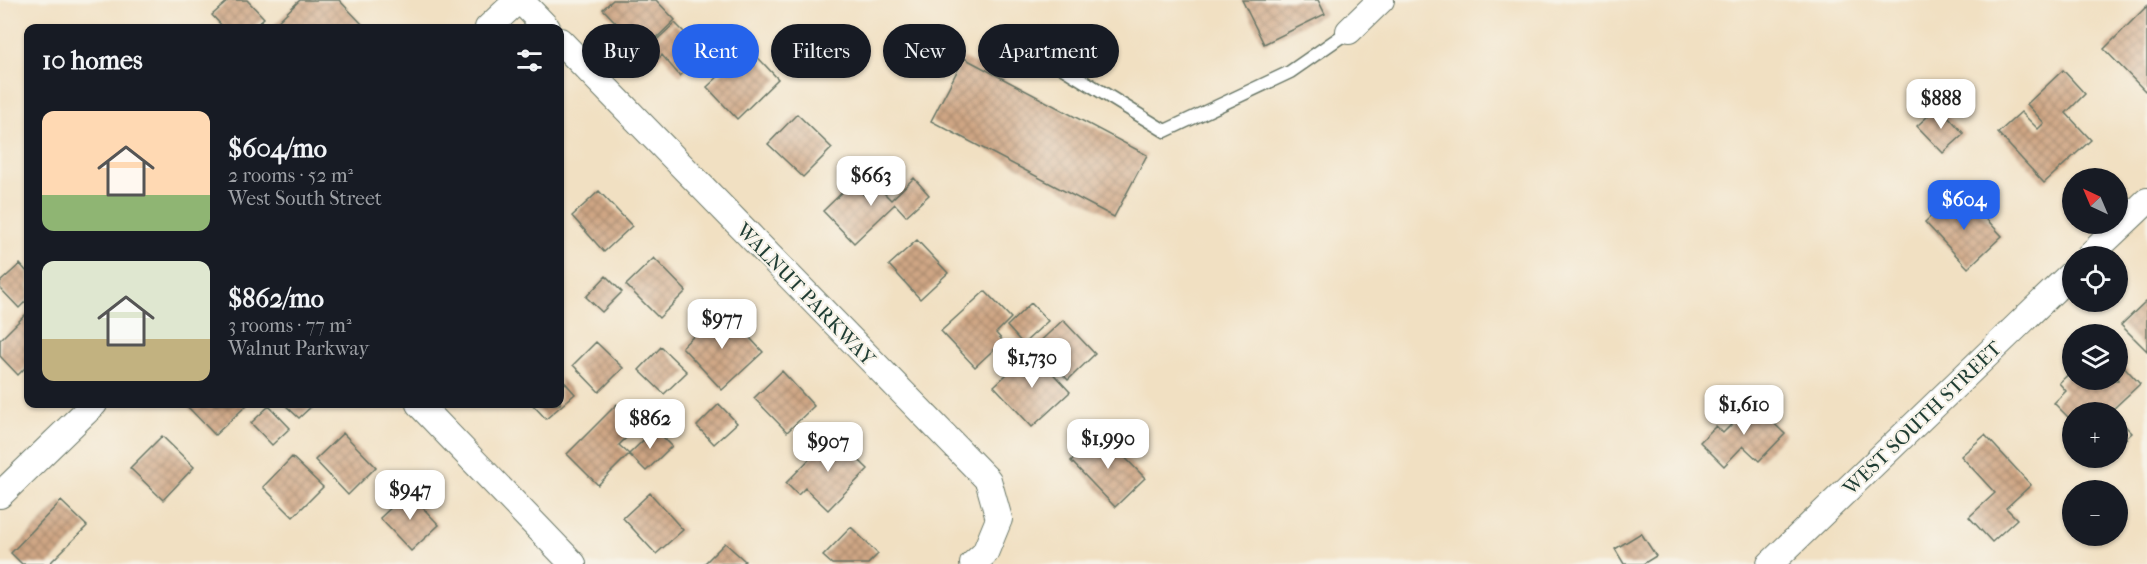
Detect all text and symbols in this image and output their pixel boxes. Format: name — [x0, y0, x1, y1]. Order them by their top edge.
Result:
chip: Buy — [582, 24, 660, 78]
chip: Rent — [672, 24, 759, 78]
chip: Filters — [771, 24, 871, 78]
chip: New — [883, 24, 966, 78]
chip: Apartment — [978, 24, 1119, 78]
icon: filters — [513, 44, 546, 77]
text: 10 homes — [42, 45, 143, 76]
pin: $888 — [1905, 79, 1977, 130]
text: $888 — [1920, 87, 1962, 110]
text: $604/mo — [228, 133, 327, 164]
icon: home — [90, 135, 162, 207]
pin: $663 — [835, 156, 907, 207]
text: 2 rooms · 52 m² — [228, 164, 353, 187]
text: $663 — [851, 164, 891, 187]
north arrow — [2062, 168, 2128, 234]
map controls — [2062, 168, 2128, 546]
pin: $604 — [1928, 180, 2000, 231]
text: West South Street — [228, 187, 382, 210]
text: $604 — [1942, 188, 1986, 211]
street label: WALNUT PARKWAY — [731, 218, 881, 371]
button: locate — [2062, 246, 2128, 312]
text: $862/mo — [228, 283, 324, 314]
icon: home — [90, 285, 162, 357]
pin: $977 — [686, 299, 758, 350]
text: $977 — [702, 307, 742, 330]
text: 3 rooms · 77 m² — [228, 314, 352, 337]
button: layers — [2062, 324, 2128, 390]
street label: WEST SOUTH STREET — [1838, 336, 2007, 501]
text: Walnut Parkway — [228, 337, 369, 360]
pin: $1,730 — [983, 338, 1081, 389]
text: $1,730 — [1007, 346, 1057, 369]
pin: $1,610 — [1695, 385, 1793, 436]
text: $1,610 — [1719, 393, 1769, 416]
pin: $862 — [614, 399, 686, 450]
button: + — [2062, 402, 2128, 468]
text: $862 — [629, 407, 671, 430]
pin: $1,990 — [1059, 419, 1157, 470]
pin: $907 — [792, 422, 864, 473]
text: $1,990 — [1081, 427, 1135, 450]
text: $907 — [807, 430, 849, 453]
pin: $947 — [374, 470, 446, 521]
text: $947 — [389, 478, 431, 501]
button: − — [2062, 480, 2128, 546]

